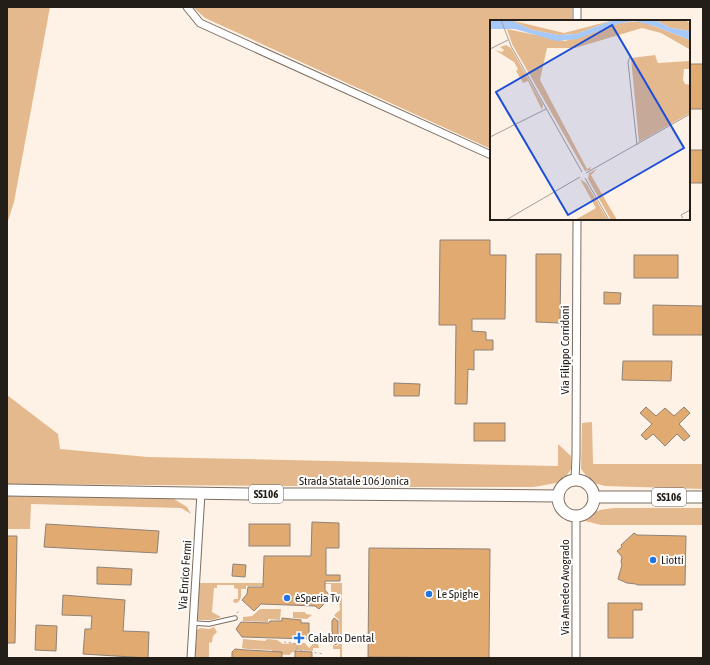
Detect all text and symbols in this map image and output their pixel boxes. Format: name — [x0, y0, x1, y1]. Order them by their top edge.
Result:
inset map — [490, 20, 690, 220]
street label: Via Filippo Corridoni — [558, 306, 572, 394]
street label: Strada Statale 106 Jonica — [299, 474, 409, 488]
road number: SS106 — [249, 485, 283, 503]
road number: SS106 — [652, 488, 686, 506]
street label: Via Amedeo Avogrado — [558, 539, 572, 635]
street label: Via Enrico Fermi — [176, 540, 194, 610]
place label: Liotti — [661, 553, 684, 567]
marker: Liotti — [648, 555, 658, 565]
place label: Le Spighe — [437, 587, 479, 601]
marker: Le Spighe — [424, 589, 434, 599]
place label: èSperia Tv — [295, 591, 340, 605]
marker: èSperia Tv — [282, 593, 292, 603]
place label: Calabro Dental — [308, 631, 375, 645]
marker: Calabro Dental — [293, 632, 305, 644]

